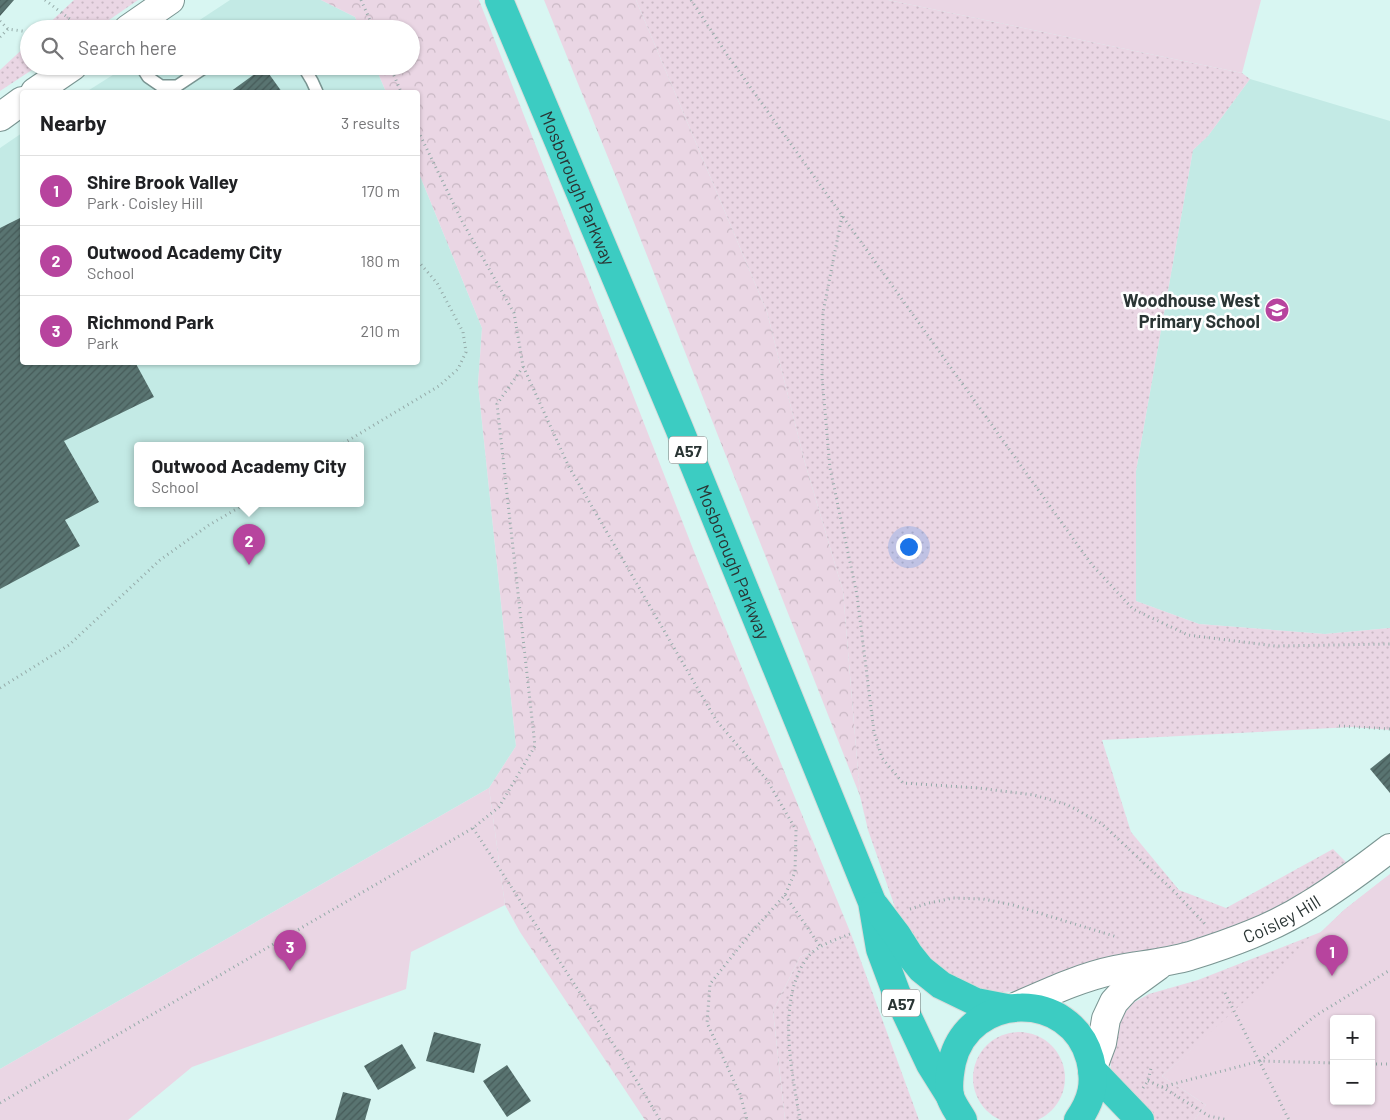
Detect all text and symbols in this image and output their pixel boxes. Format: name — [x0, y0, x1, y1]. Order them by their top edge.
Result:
search box — [20, 20, 420, 75]
icon: search — [38, 34, 66, 62]
text: Search here — [78, 36, 177, 59]
street label: Mosborough Parkway — [536, 108, 620, 269]
text: Nearby — [40, 110, 106, 135]
text: 3 results — [341, 113, 400, 132]
text: Shire Brook Valley — [87, 170, 238, 193]
text: 1 — [53, 181, 59, 200]
text: 170 m — [361, 181, 400, 200]
text: Park · Coisley Hill — [87, 193, 203, 212]
text: Outwood Academy City — [87, 240, 282, 263]
text: 2 — [52, 251, 60, 270]
text: 180 m — [361, 251, 400, 270]
text: School — [87, 263, 134, 282]
place label: Woodhouse West Primary School — [1123, 289, 1260, 332]
school or university icon: Woodhouse West Primary School — [1264, 297, 1290, 323]
text: Richmond Park — [87, 310, 214, 333]
text: 3 — [52, 321, 60, 340]
text: 210 m — [361, 321, 400, 340]
text: Park — [87, 333, 118, 352]
road number: A57 — [669, 436, 707, 464]
popup — [134, 442, 364, 507]
text: Outwood Academy City — [151, 454, 347, 477]
text: School — [151, 477, 199, 496]
street label: Mosborough Parkway — [692, 481, 775, 643]
pin: 2 — [233, 524, 265, 565]
your location — [896, 534, 922, 560]
street label: Coisley Hill — [1240, 890, 1324, 948]
pin: 3 — [274, 930, 306, 971]
pin: 1 — [1316, 935, 1348, 976]
road number: A57 — [882, 990, 920, 1016]
map controls — [1330, 1015, 1375, 1105]
button: + — [1330, 1015, 1375, 1060]
button: − — [1330, 1060, 1375, 1105]

